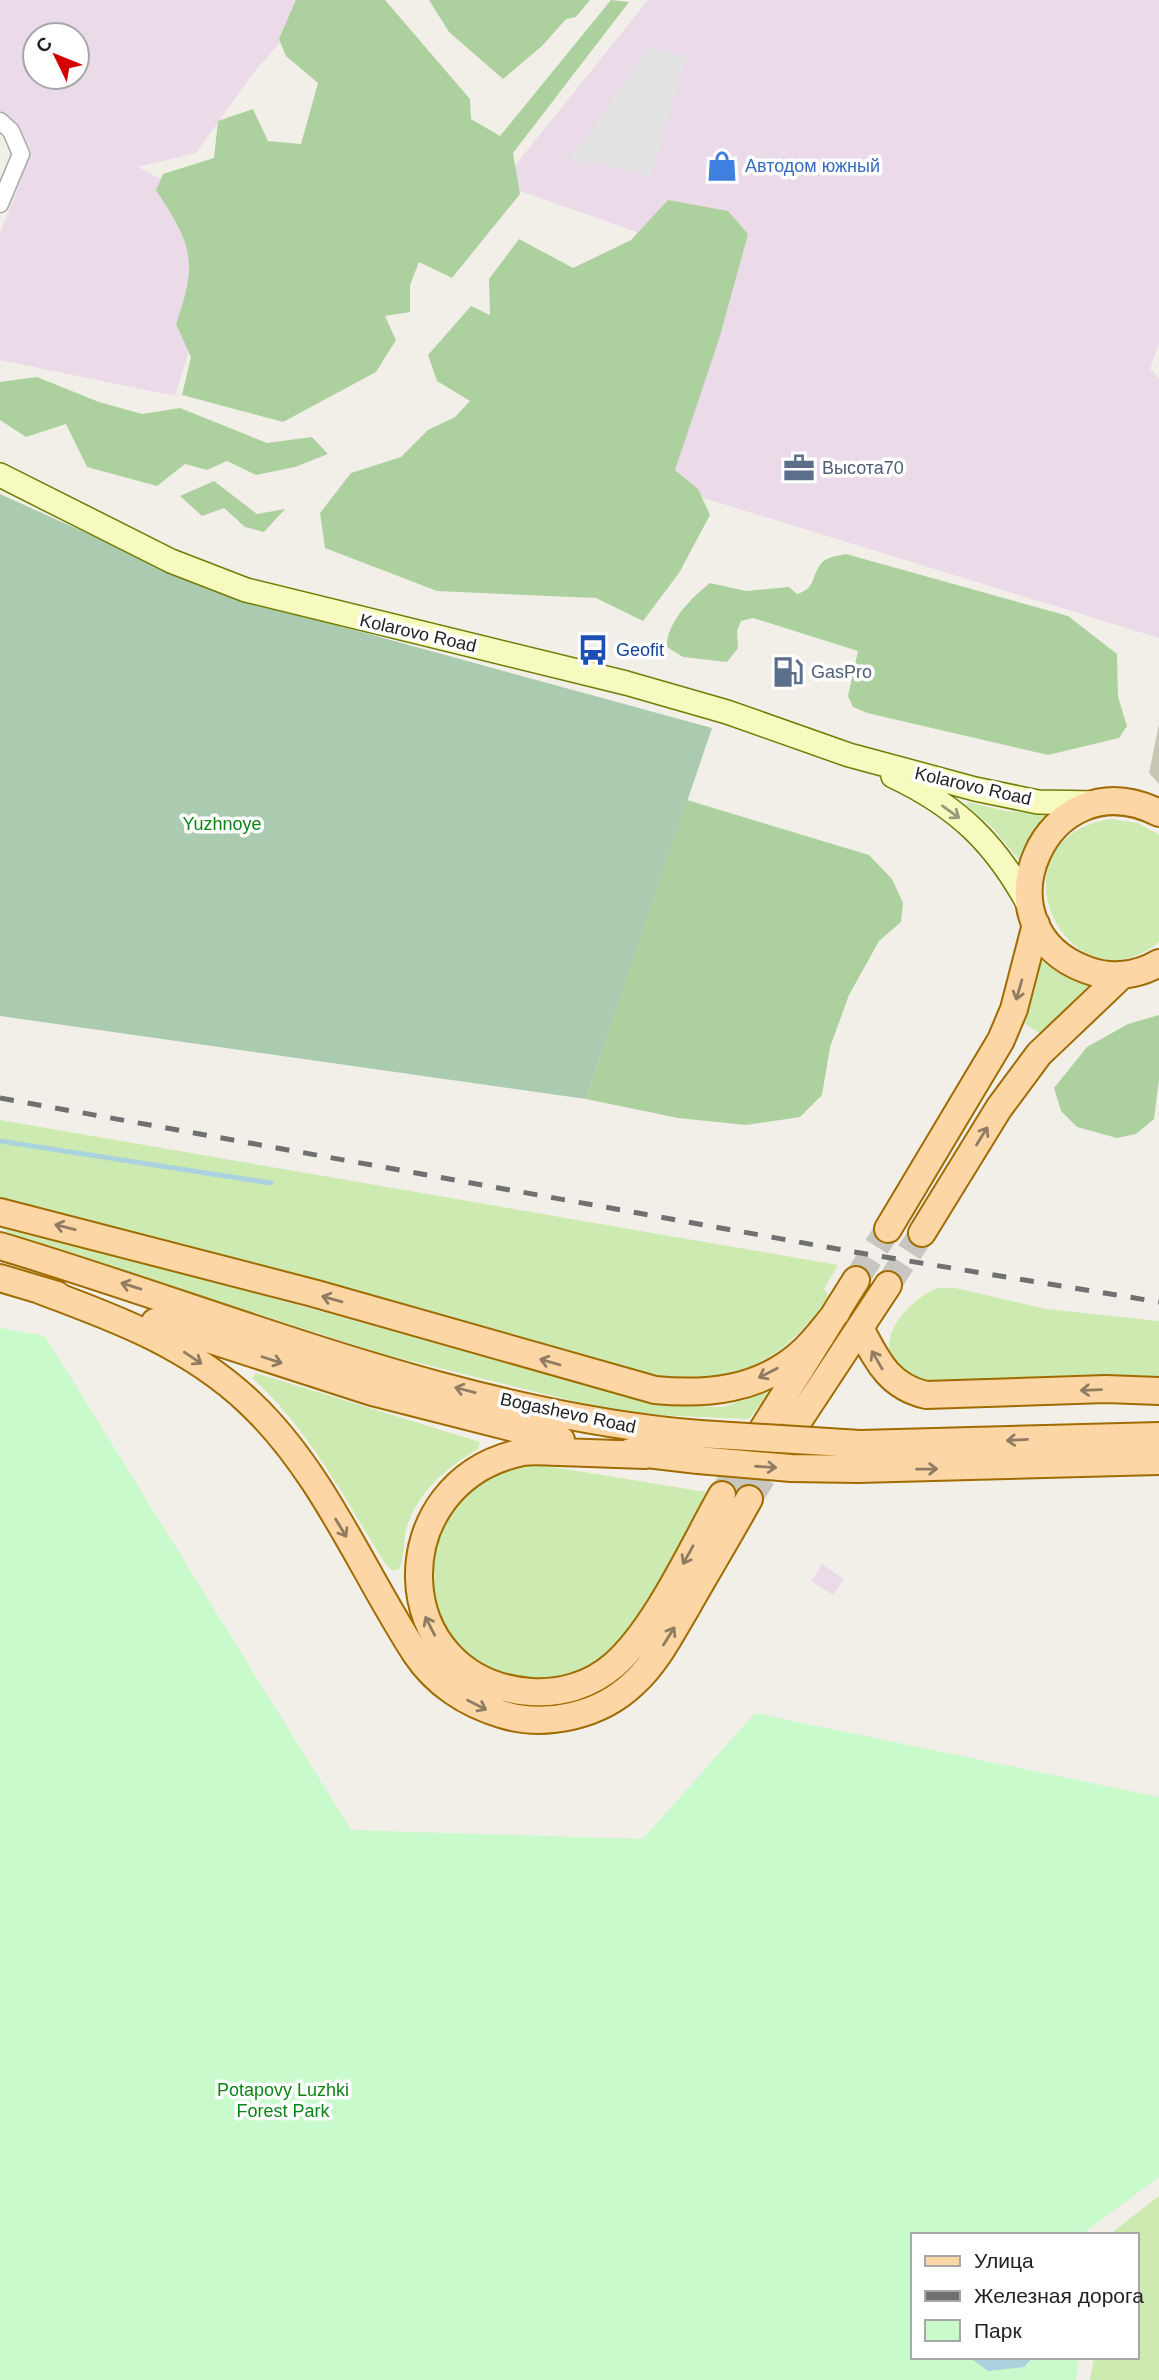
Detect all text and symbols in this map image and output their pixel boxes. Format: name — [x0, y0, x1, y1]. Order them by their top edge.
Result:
north arrow — [21, 21, 91, 91]
text: С — [32, 32, 56, 57]
shop icon: Автодом южный — [705, 149, 739, 183]
place label: Автодом южный — [745, 156, 880, 176]
office icon: Высота70 — [782, 451, 816, 485]
place label: Высота70 — [822, 458, 904, 478]
street label: Kolarovo Road — [358, 610, 478, 656]
bus stop icon: Geofit — [576, 633, 610, 667]
place label: Geofit — [616, 640, 664, 660]
fuel station icon: GasPro — [771, 655, 805, 689]
place label: GasPro — [811, 662, 872, 682]
street label: Kolarovo Road — [913, 763, 1033, 809]
one-way arrow — [941, 804, 960, 819]
park label: Yuzhnoye — [182, 814, 262, 834]
one-way arrow — [1012, 979, 1025, 1001]
one-way arrow — [976, 1126, 990, 1146]
one-way arrow — [54, 1220, 76, 1233]
one-way arrow — [120, 1279, 142, 1292]
one-way arrow — [321, 1292, 343, 1305]
one-way arrow — [870, 1351, 884, 1371]
one-way arrow — [183, 1352, 203, 1366]
one-way arrow — [539, 1354, 561, 1367]
one-way arrow — [260, 1355, 282, 1367]
one-way arrow — [758, 1367, 779, 1381]
one-way arrow — [454, 1383, 477, 1396]
one-way arrow — [1080, 1383, 1103, 1396]
street label: Bogashevo Road — [498, 1389, 638, 1437]
one-way arrow — [1006, 1434, 1029, 1447]
one-way arrow — [754, 1460, 777, 1473]
one-way arrow — [915, 1463, 938, 1476]
one-way arrow — [334, 1518, 348, 1538]
one-way arrow — [681, 1544, 695, 1564]
one-way arrow — [423, 1616, 437, 1637]
one-way arrow — [663, 1627, 677, 1647]
one-way arrow — [466, 1699, 487, 1713]
park label: Potapovy Luzhki Forest Park — [217, 2080, 349, 2121]
legend — [911, 2233, 1138, 2359]
text: Улица — [974, 2249, 1034, 2272]
text: Железная дорога — [974, 2284, 1144, 2307]
text: Парк — [974, 2319, 1022, 2342]

